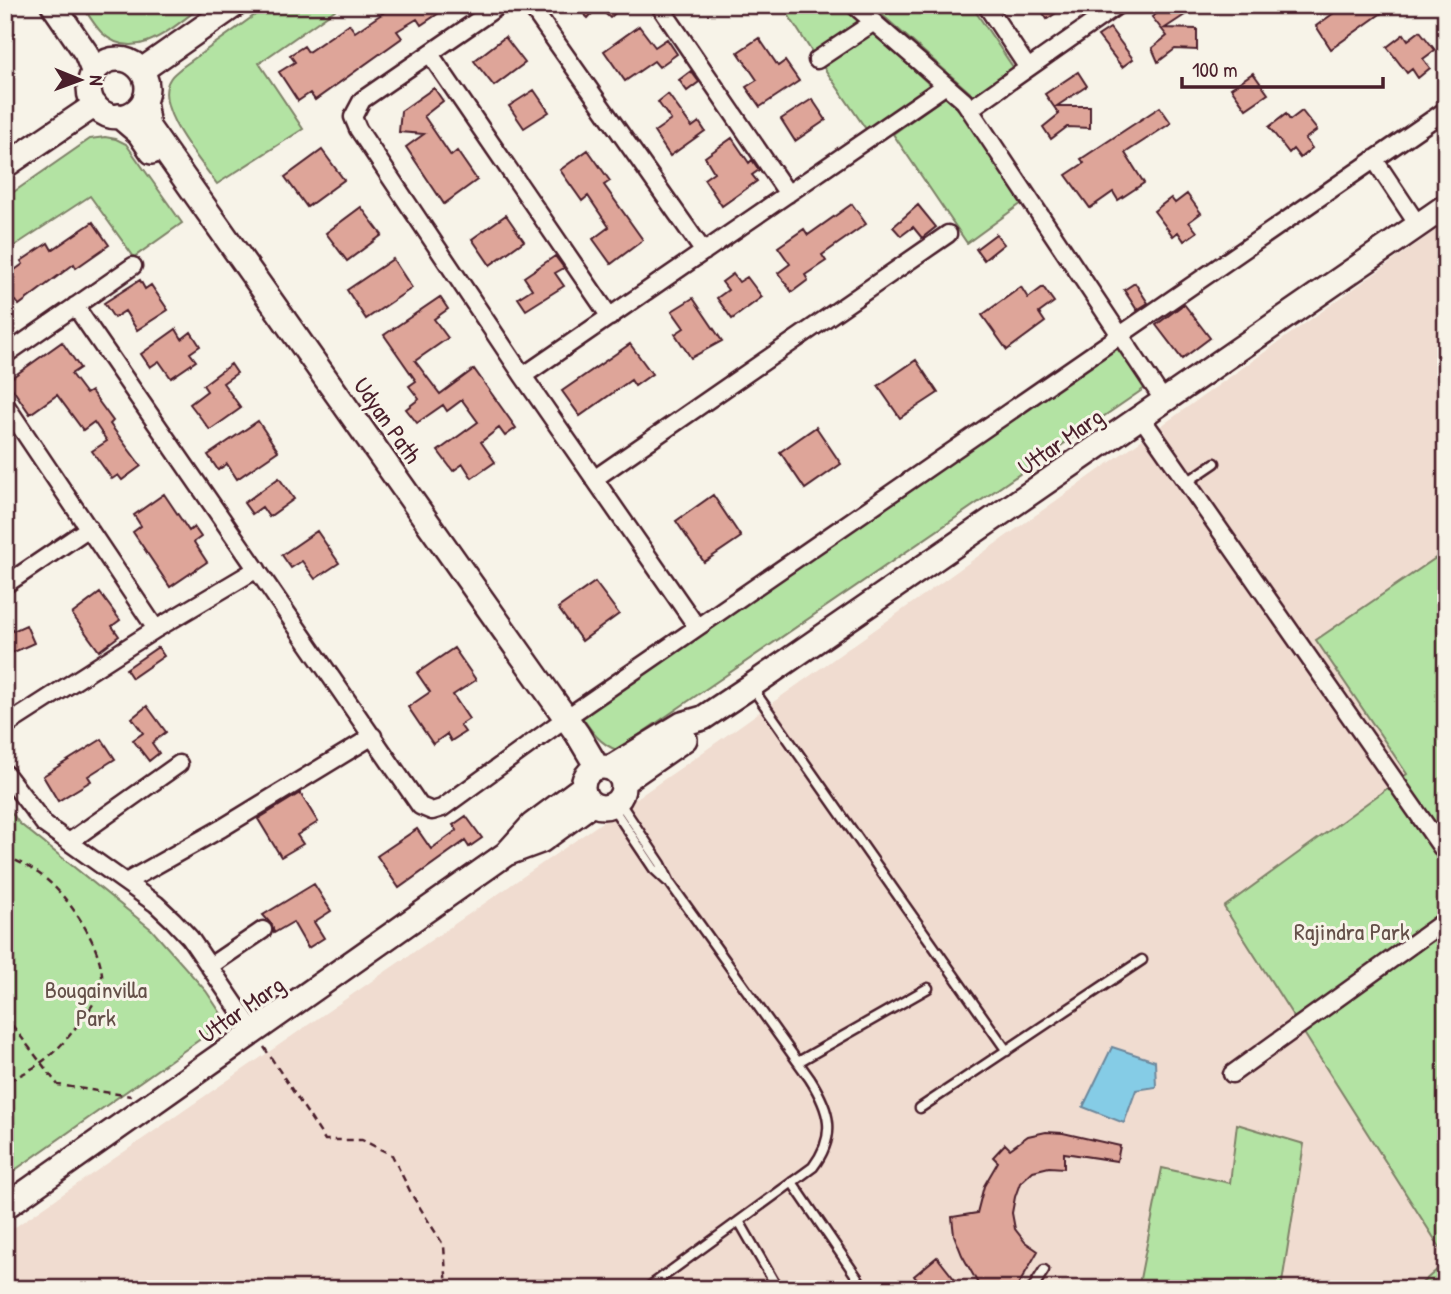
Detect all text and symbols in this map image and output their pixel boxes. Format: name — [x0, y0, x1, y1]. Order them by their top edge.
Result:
north arrow — [46, 46, 116, 116]
scale bar — [1182, 46, 1383, 90]
text: 100 m — [1192, 55, 1238, 84]
text: N — [84, 75, 110, 86]
street label: Udyan Path — [347, 371, 429, 469]
street label: Uttar Marg — [1011, 400, 1109, 482]
park label: Rajindra Park — [1294, 915, 1410, 947]
street label: Uttar Marg — [192, 968, 290, 1050]
park label: Bougainvilla Park — [45, 973, 147, 1033]

